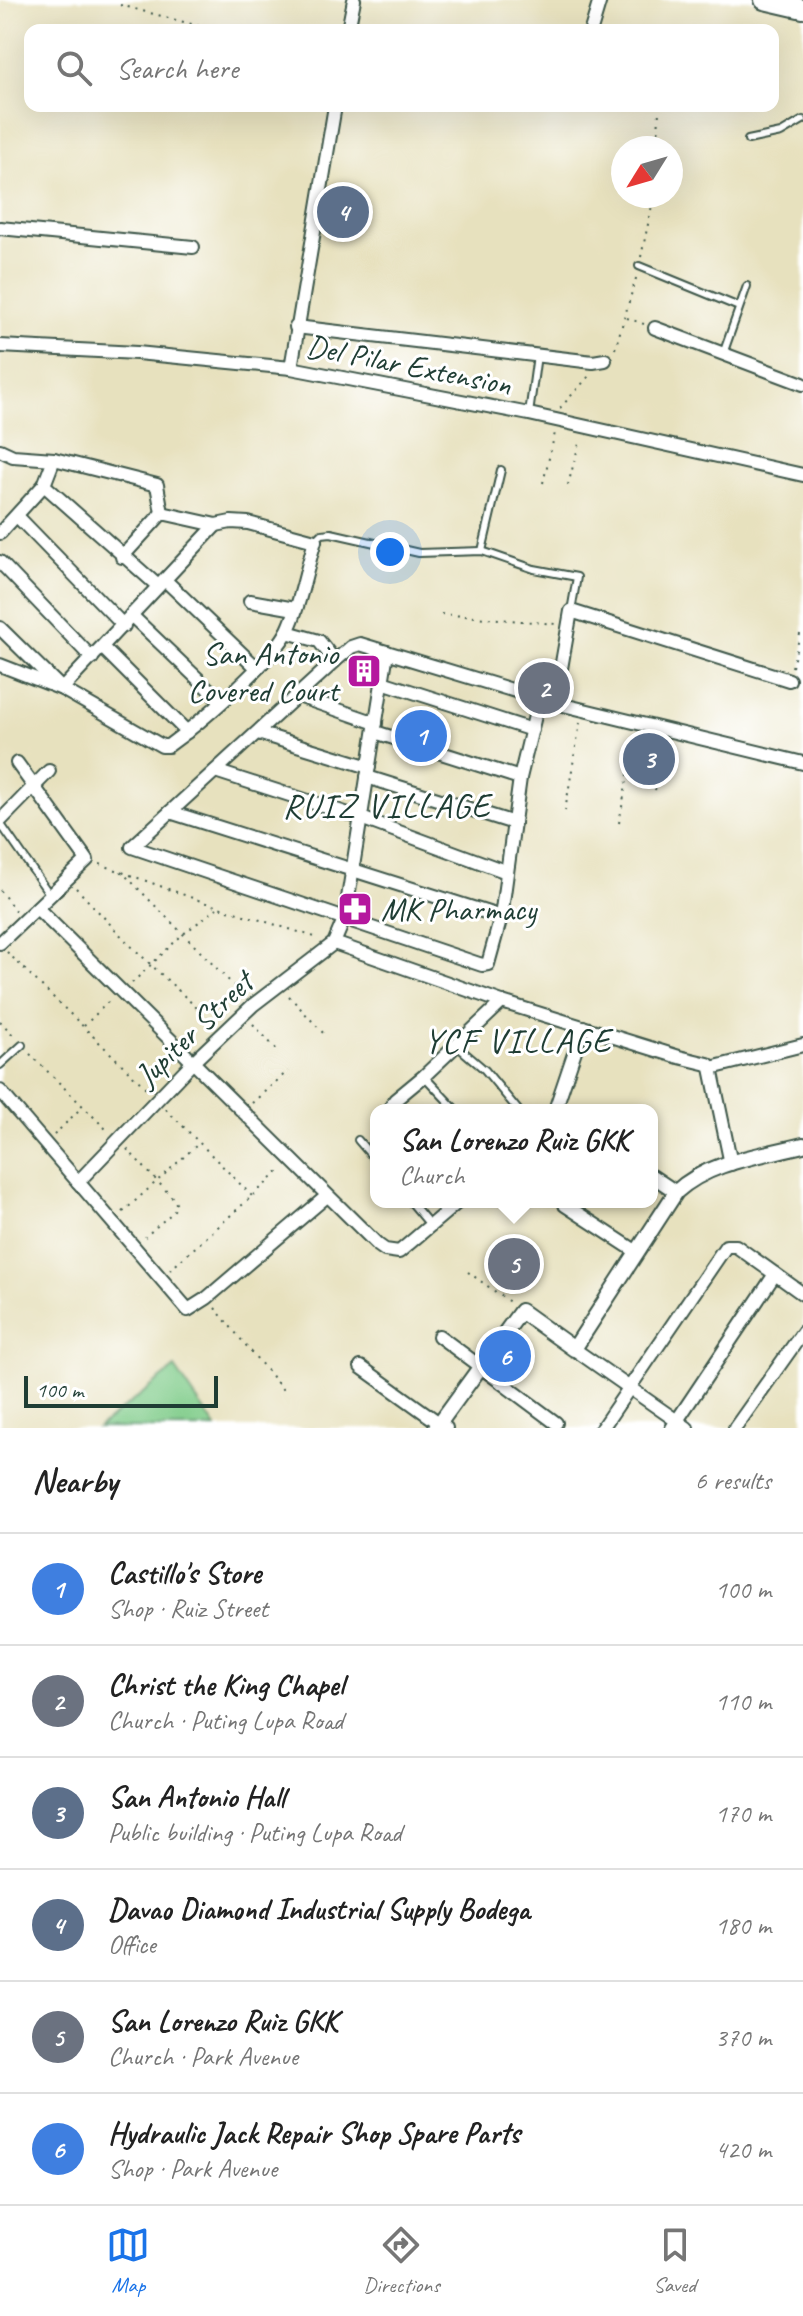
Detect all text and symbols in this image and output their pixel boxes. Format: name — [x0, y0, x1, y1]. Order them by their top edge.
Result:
search box — [24, 24, 779, 112]
icon: search — [52, 46, 96, 90]
text: Search here — [116, 49, 238, 87]
north arrow — [611, 136, 683, 208]
pin: 4 — [317, 182, 369, 242]
street label: Del Pilar Extension — [303, 325, 515, 405]
your location — [370, 532, 410, 572]
place label: San Antonio Covered Court — [188, 633, 341, 711]
building icon: San Antonio Covered Court — [345, 652, 383, 690]
pin: 2 — [518, 658, 570, 718]
pin: 1 — [395, 706, 447, 766]
pin: 3 — [623, 729, 675, 789]
district label: RUIZ VILLAGE — [283, 784, 493, 827]
place label: MK Pharmacy — [381, 889, 538, 930]
pharmacy icon: MK Pharmacy — [336, 890, 374, 928]
street label: Jupiter Street — [125, 959, 265, 1097]
district label: YCF VILLAGE — [424, 1019, 614, 1062]
popup — [370, 1104, 658, 1208]
text: San Lorenzo Ruiz GKK — [399, 1121, 629, 1159]
text: Church — [399, 1159, 464, 1192]
pin: 5 — [488, 1234, 540, 1294]
pin: 6 — [479, 1326, 531, 1386]
scale bar — [24, 1372, 218, 1408]
text: 100 m — [36, 1376, 83, 1404]
text: Nearby — [32, 1459, 118, 1502]
text: 6 results — [695, 1464, 771, 1497]
text: Castillo's Store — [108, 1554, 261, 1592]
text: 1 — [52, 1573, 64, 1606]
text: 100 m — [715, 1573, 771, 1606]
text: Shop · Ruiz Street — [108, 1592, 268, 1625]
text: Christ the King Chapel — [108, 1666, 344, 1704]
text: 2 — [52, 1685, 64, 1718]
text: 110 m — [715, 1685, 771, 1718]
text: Church · Puting Lupa Road — [108, 1704, 343, 1737]
text: San Antonio Hall — [108, 1778, 285, 1816]
text: 3 — [52, 1797, 64, 1830]
text: 170 m — [715, 1797, 771, 1830]
text: Public building · Puting Lupa Road — [108, 1816, 402, 1849]
text: Davao Diamond Industrial Supply Bodega — [108, 1890, 530, 1928]
text: 4 — [52, 1909, 64, 1942]
text: 180 m — [715, 1909, 771, 1942]
text: Office — [108, 1928, 156, 1961]
text: San Lorenzo Ruiz GKK — [108, 2002, 338, 2040]
text: 5 — [52, 2021, 64, 2054]
text: 370 m — [715, 2021, 771, 2054]
text: Church · Park Avenue — [108, 2040, 298, 2073]
text: Hydraulic Jack Repair Shop Spare Parts — [108, 2114, 520, 2152]
text: 6 — [52, 2133, 64, 2166]
text: 420 m — [715, 2133, 771, 2166]
text: Shop · Park Avenue — [108, 2152, 277, 2185]
tab: Map — [106, 2223, 150, 2299]
tab: Directions — [363, 2223, 440, 2299]
tab: Saved — [653, 2223, 697, 2299]

